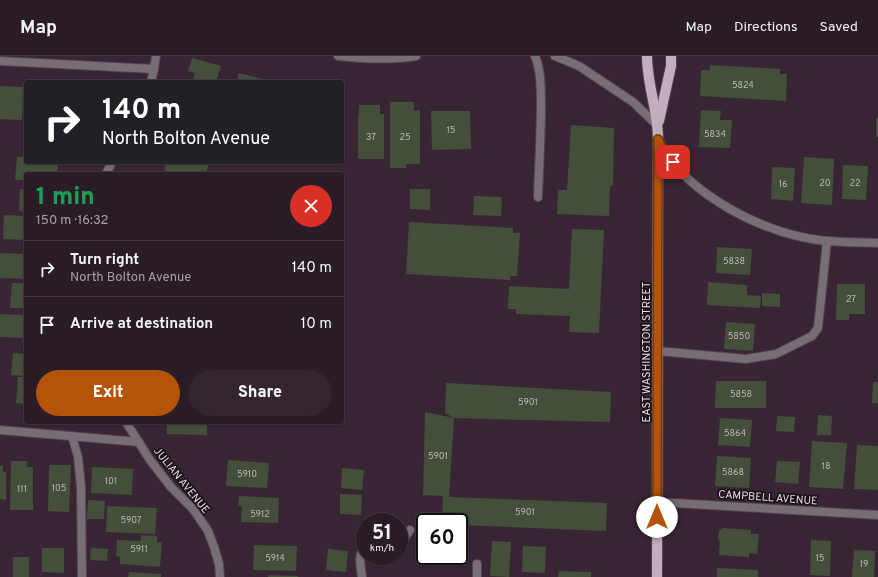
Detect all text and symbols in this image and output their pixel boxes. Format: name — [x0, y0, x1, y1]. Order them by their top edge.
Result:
text: Map — [20, 16, 57, 40]
text: Map — [686, 19, 712, 36]
text: Directions — [734, 19, 798, 36]
text: Saved — [820, 19, 858, 36]
house number: 5824 — [732, 80, 754, 91]
text: 140 m — [102, 93, 181, 129]
icon: right — [36, 96, 88, 148]
house number: 15 — [447, 125, 455, 136]
text: North Bolton Avenue — [102, 128, 270, 151]
house number: 5834 — [704, 129, 726, 140]
house number: 37 — [366, 132, 376, 143]
house number: 25 — [399, 132, 411, 143]
pin — [656, 145, 690, 179]
icon: arrive — [662, 151, 684, 173]
house number: 20 — [819, 178, 831, 189]
house number: 22 — [849, 178, 861, 189]
house number: 16 — [779, 179, 787, 190]
text: 1 min — [36, 183, 95, 213]
button: close — [290, 185, 332, 227]
text: 150 m · 16:32 — [36, 213, 108, 229]
text: Turn right — [70, 251, 139, 270]
house number: 5838 — [723, 256, 745, 267]
icon: right — [36, 258, 58, 280]
text: 140 m — [292, 259, 332, 278]
text: North Bolton Avenue — [70, 270, 191, 286]
street label: EAST WASHINGTON STREET — [640, 282, 654, 422]
house number: 27 — [846, 294, 856, 305]
icon: arrive — [36, 314, 58, 336]
text: Arrive at destination — [70, 315, 213, 334]
text: 10 m — [301, 315, 332, 334]
house number: 5850 — [728, 331, 750, 342]
button: Exit — [36, 370, 180, 416]
button: Share — [188, 370, 332, 416]
house number: 5858 — [730, 389, 752, 400]
house number: 5901 — [518, 397, 538, 408]
house number: 5864 — [724, 428, 746, 439]
street label: JULIAN AVENUE — [150, 444, 212, 517]
house number: 5901 — [428, 451, 448, 462]
house number: 18 — [822, 461, 830, 472]
house number: 5868 — [722, 467, 744, 478]
house number: 5910 — [237, 469, 257, 480]
house number: 101 — [105, 476, 117, 487]
house number: 105 — [52, 483, 66, 494]
house number: 111 — [17, 484, 27, 495]
street label: CAMPBELL AVENUE — [718, 488, 818, 508]
position arrow — [636, 496, 678, 538]
house number: 5901 — [515, 507, 535, 518]
house number: 5912 — [250, 509, 270, 520]
speed limit sign: 60 — [416, 513, 468, 565]
house number: 5907 — [120, 515, 142, 526]
text: 51 — [372, 521, 392, 547]
text: km/h — [370, 542, 394, 555]
house number: 5911 — [130, 544, 148, 555]
house number: 5914 — [265, 553, 285, 564]
house number: 15 — [816, 553, 824, 564]
house number: 19 — [860, 559, 868, 570]

